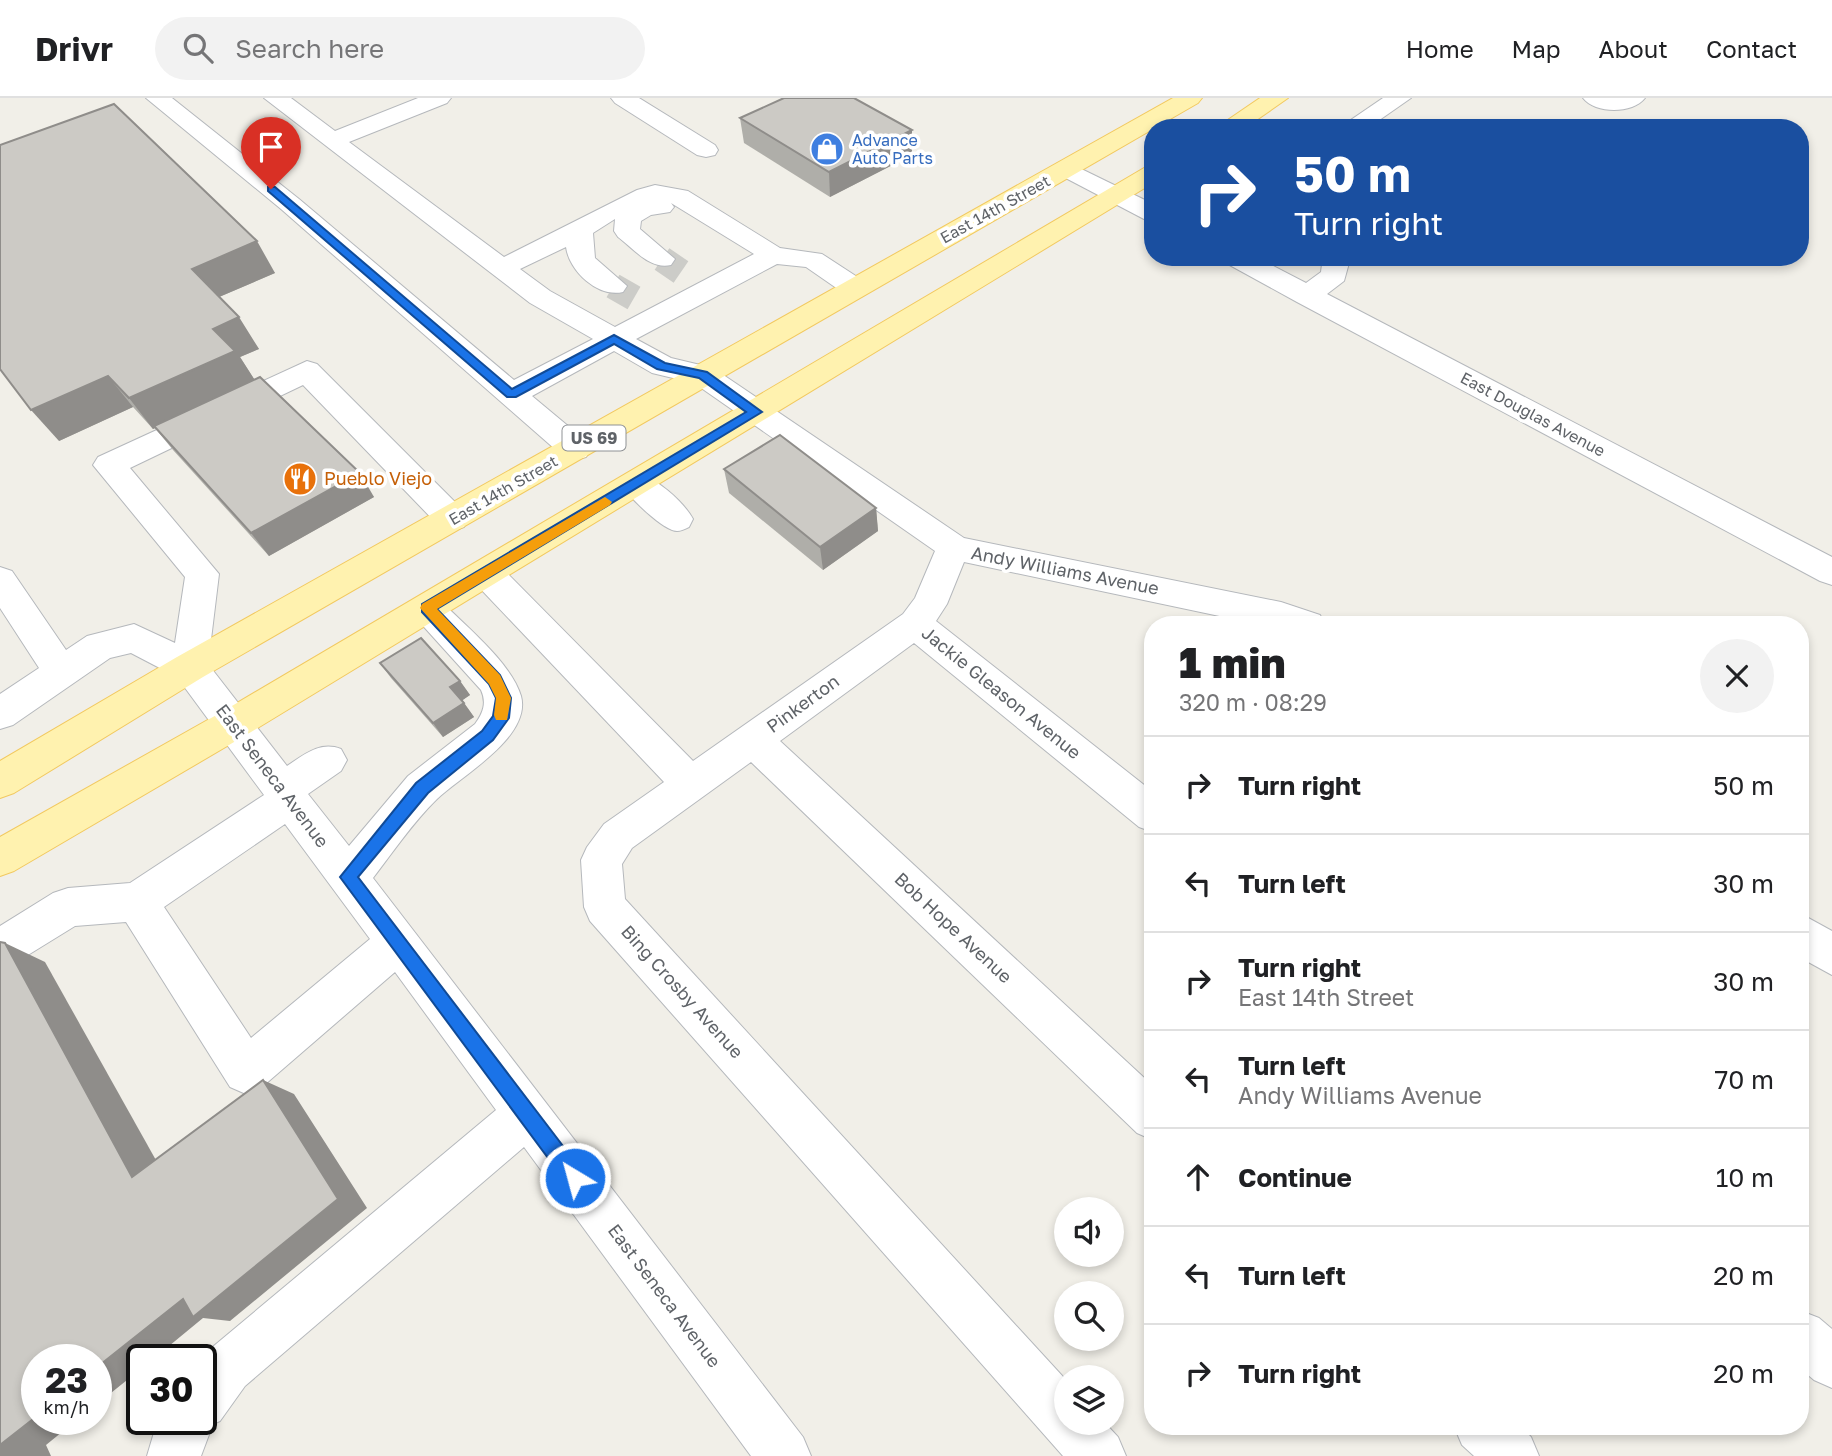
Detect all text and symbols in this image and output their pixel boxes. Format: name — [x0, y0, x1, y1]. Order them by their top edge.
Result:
search box — [155, 17, 645, 80]
text: Drivr — [35, 29, 113, 68]
icon: search — [179, 29, 217, 67]
text: Search here — [235, 33, 384, 64]
text: Home — [1406, 34, 1474, 63]
text: Map — [1512, 34, 1561, 63]
text: About — [1599, 34, 1668, 63]
text: Contact — [1706, 34, 1797, 63]
pin — [241, 117, 301, 189]
icon: arrive — [252, 128, 290, 166]
shop icon: Advance Auto Parts — [808, 130, 846, 168]
place label: Advance Auto Parts — [852, 130, 933, 168]
text: 50 m — [1294, 144, 1411, 203]
icon: right — [1179, 147, 1270, 238]
street label: East 14th Street — [937, 171, 1053, 247]
text: Turn right — [1294, 204, 1443, 242]
street label: East Douglas Avenue — [1457, 367, 1609, 461]
road number: US 69 — [562, 426, 626, 450]
street label: East 14th Street — [445, 451, 561, 529]
restaurant icon: Pueblo Viejo — [281, 460, 319, 498]
place label: Pueblo Viejo — [324, 467, 432, 489]
street label: Andy Williams Avenue — [969, 541, 1161, 599]
street label: Jackie Gleason Avenue — [918, 621, 1086, 763]
text: 1 min — [1179, 637, 1286, 687]
button: close — [1700, 639, 1774, 713]
street label: Pinkerton — [762, 669, 843, 737]
text: 320 m · 08:29 — [1179, 688, 1327, 716]
street label: East Seneca Avenue — [212, 699, 334, 851]
icon: right — [1179, 766, 1217, 804]
text: Turn right — [1238, 770, 1361, 801]
text: 50 m — [1713, 770, 1774, 801]
icon: left — [1179, 864, 1217, 902]
street label: Bob Hope Avenue — [890, 867, 1017, 987]
text: Turn left — [1238, 868, 1346, 899]
text: 30 m — [1713, 868, 1774, 899]
street label: Bing Crosby Avenue — [617, 920, 748, 1063]
text: Turn right — [1238, 952, 1361, 983]
icon: right — [1179, 962, 1217, 1000]
text: 30 m — [1713, 966, 1774, 997]
text: East 14th Street — [1238, 983, 1414, 1011]
text: Turn left — [1238, 1050, 1346, 1081]
icon: left — [1179, 1060, 1217, 1098]
text: 70 m — [1715, 1064, 1774, 1095]
text: Andy Williams Avenue — [1238, 1081, 1482, 1109]
position arrow — [538, 1141, 612, 1215]
icon: ahead — [1179, 1158, 1217, 1196]
text: Continue — [1238, 1162, 1352, 1193]
text: 10 m — [1716, 1162, 1774, 1193]
map controls — [1054, 1197, 1124, 1435]
button: sound — [1054, 1197, 1124, 1267]
street label: East Seneca Avenue — [604, 1219, 726, 1371]
icon: left — [1179, 1256, 1217, 1294]
text: Turn left — [1238, 1260, 1346, 1291]
text: 20 m — [1713, 1260, 1774, 1291]
button: search — [1054, 1281, 1124, 1351]
speed limit sign: 30 — [126, 1344, 217, 1435]
icon: right — [1179, 1354, 1217, 1392]
text: Turn right — [1238, 1358, 1361, 1389]
text: 20 m — [1713, 1358, 1774, 1389]
text: 23 — [45, 1359, 88, 1401]
button: layers — [1054, 1365, 1124, 1435]
text: km/h — [44, 1396, 89, 1418]

